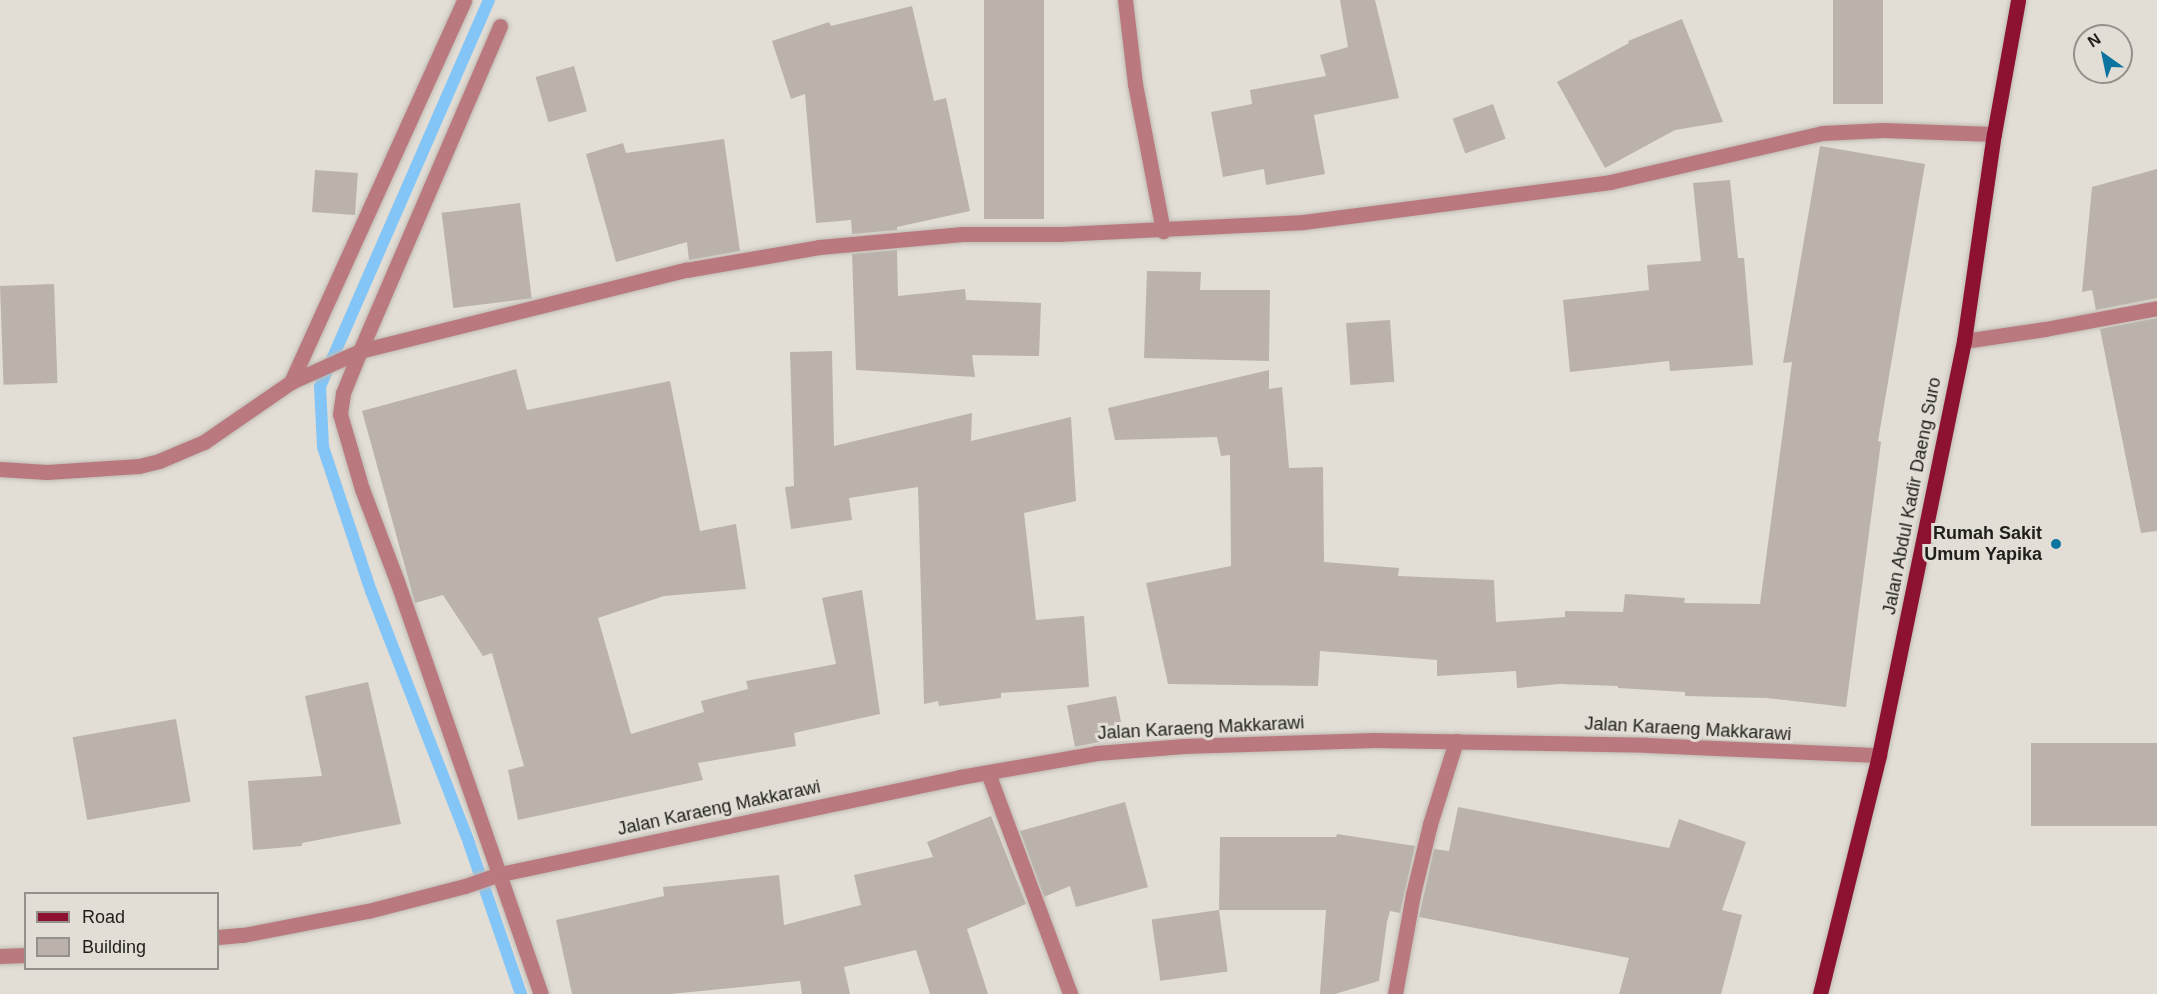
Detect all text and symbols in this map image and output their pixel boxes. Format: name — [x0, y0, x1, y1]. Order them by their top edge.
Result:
north arrow — [2073, 24, 2133, 84]
text: N — [2085, 30, 2103, 50]
street label: Jalan Abdul Kadir Daeng Suro — [1878, 375, 1946, 617]
place label: Rumah Sakit Umum Yapika — [1924, 523, 2042, 566]
marker: Rumah Sakit Umum Yapika — [2047, 535, 2065, 553]
street label: Jalan Karaeng Makkarawi — [1097, 712, 1305, 744]
street label: Jalan Karaeng Makkarawi — [1584, 713, 1792, 745]
street label: Jalan Karaeng Makkarawi — [615, 776, 823, 840]
legend — [24, 892, 219, 970]
text: Road — [82, 907, 125, 927]
text: Building — [82, 937, 146, 957]

